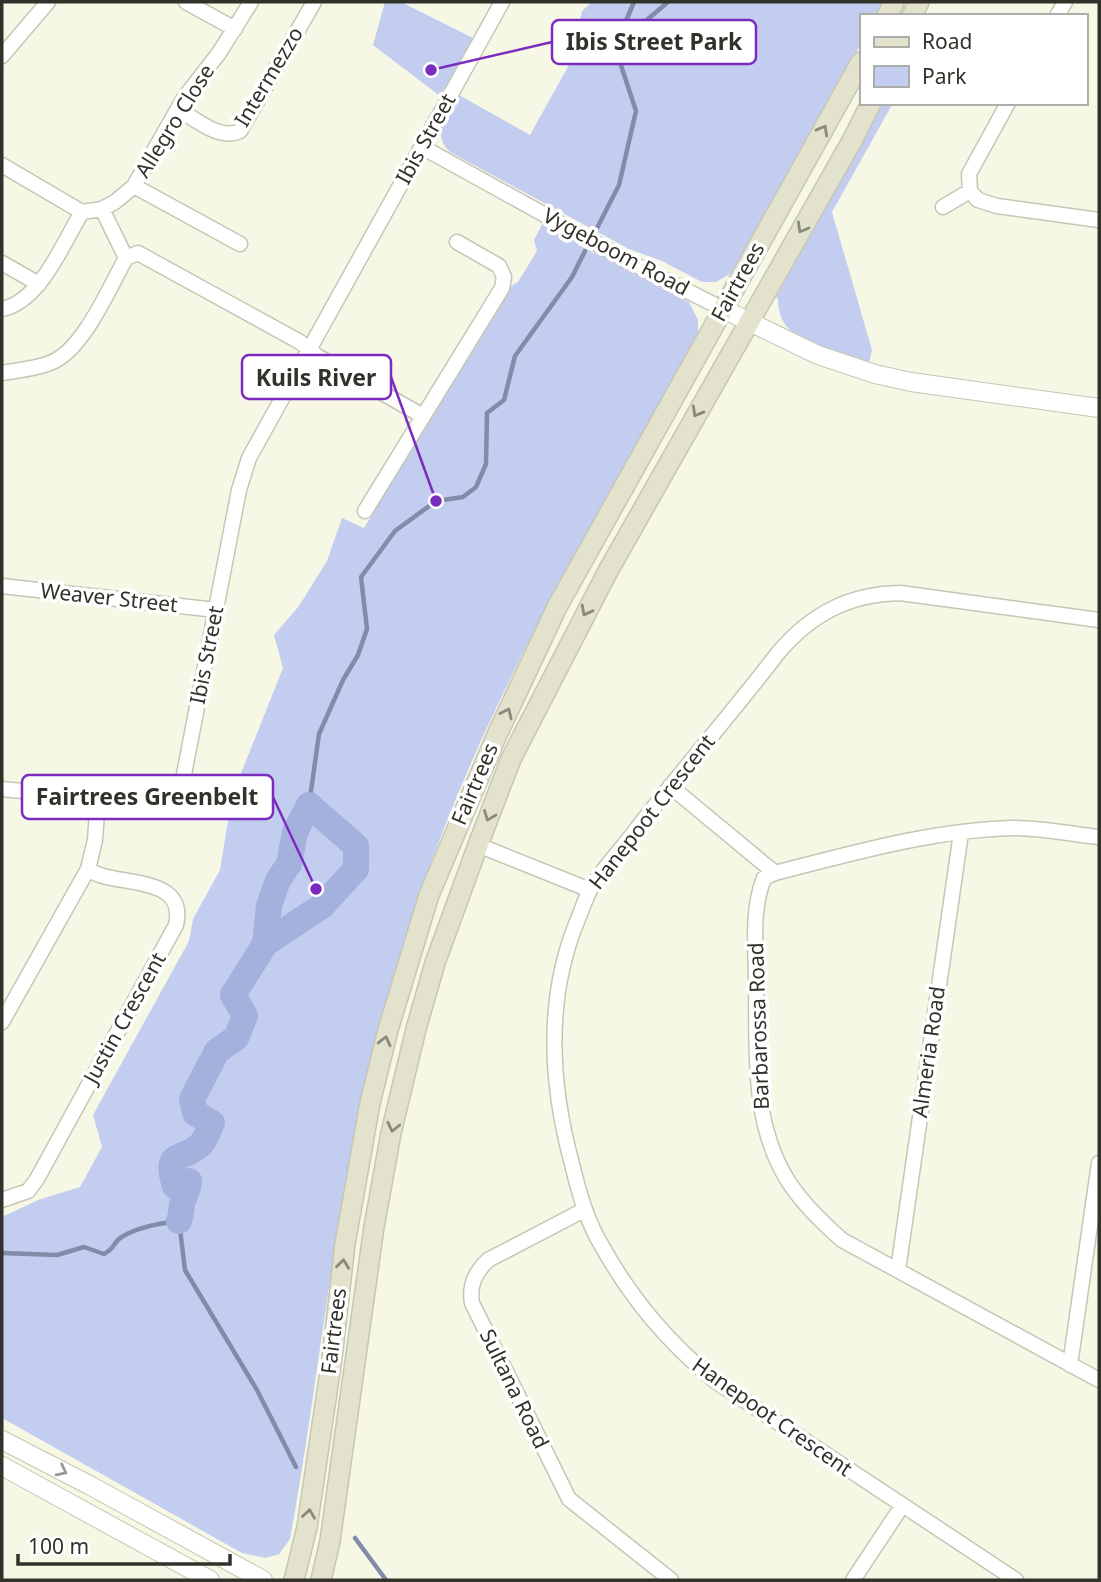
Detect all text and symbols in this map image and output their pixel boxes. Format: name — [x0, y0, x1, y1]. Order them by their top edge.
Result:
legend — [860, 14, 1087, 105]
callout: Ibis Street Park — [552, 20, 756, 64]
street label: Intermezzo — [227, 21, 309, 132]
text: Ibis Street Park — [566, 25, 743, 57]
text: Road — [922, 27, 972, 55]
street label: Allegro Close — [128, 58, 220, 182]
text: Park — [922, 62, 967, 90]
street label: Ibis Street — [389, 88, 462, 189]
one-way arrow — [815, 125, 828, 138]
street label: Vygeboom Road — [538, 201, 695, 301]
one-way arrow — [797, 220, 810, 233]
street label: Fairtrees — [704, 237, 770, 326]
callout: Kuils River — [242, 355, 391, 399]
text: Kuils River — [256, 361, 376, 393]
one-way arrow — [692, 405, 705, 418]
street label: Weaver Street — [39, 576, 180, 618]
street label: Ibis Street — [183, 603, 229, 706]
one-way arrow — [581, 604, 595, 616]
one-way arrow — [499, 708, 513, 720]
street label: Hanepoot Crescent — [582, 728, 721, 895]
street label: Fairtrees — [444, 738, 504, 829]
callout: Fairtrees Greenbelt — [22, 775, 273, 819]
text: Fairtrees Greenbelt — [36, 780, 258, 812]
one-way arrow — [483, 810, 497, 822]
street label: Barbarossa Road — [741, 942, 775, 1110]
street label: Justin Crescent — [75, 946, 172, 1090]
street label: Almeria Road — [905, 984, 951, 1119]
one-way arrow — [377, 1035, 391, 1047]
one-way arrow — [386, 1121, 401, 1133]
one-way arrow — [335, 1258, 350, 1270]
street label: Fairtrees — [314, 1286, 352, 1375]
street label: Sultana Road — [474, 1324, 556, 1453]
street label: Hanepoot Crescent — [687, 1350, 859, 1482]
one-way arrow — [55, 1463, 68, 1477]
one-way arrow — [301, 1508, 316, 1520]
scale bar — [18, 1522, 229, 1566]
text: 100 m — [28, 1532, 89, 1560]

